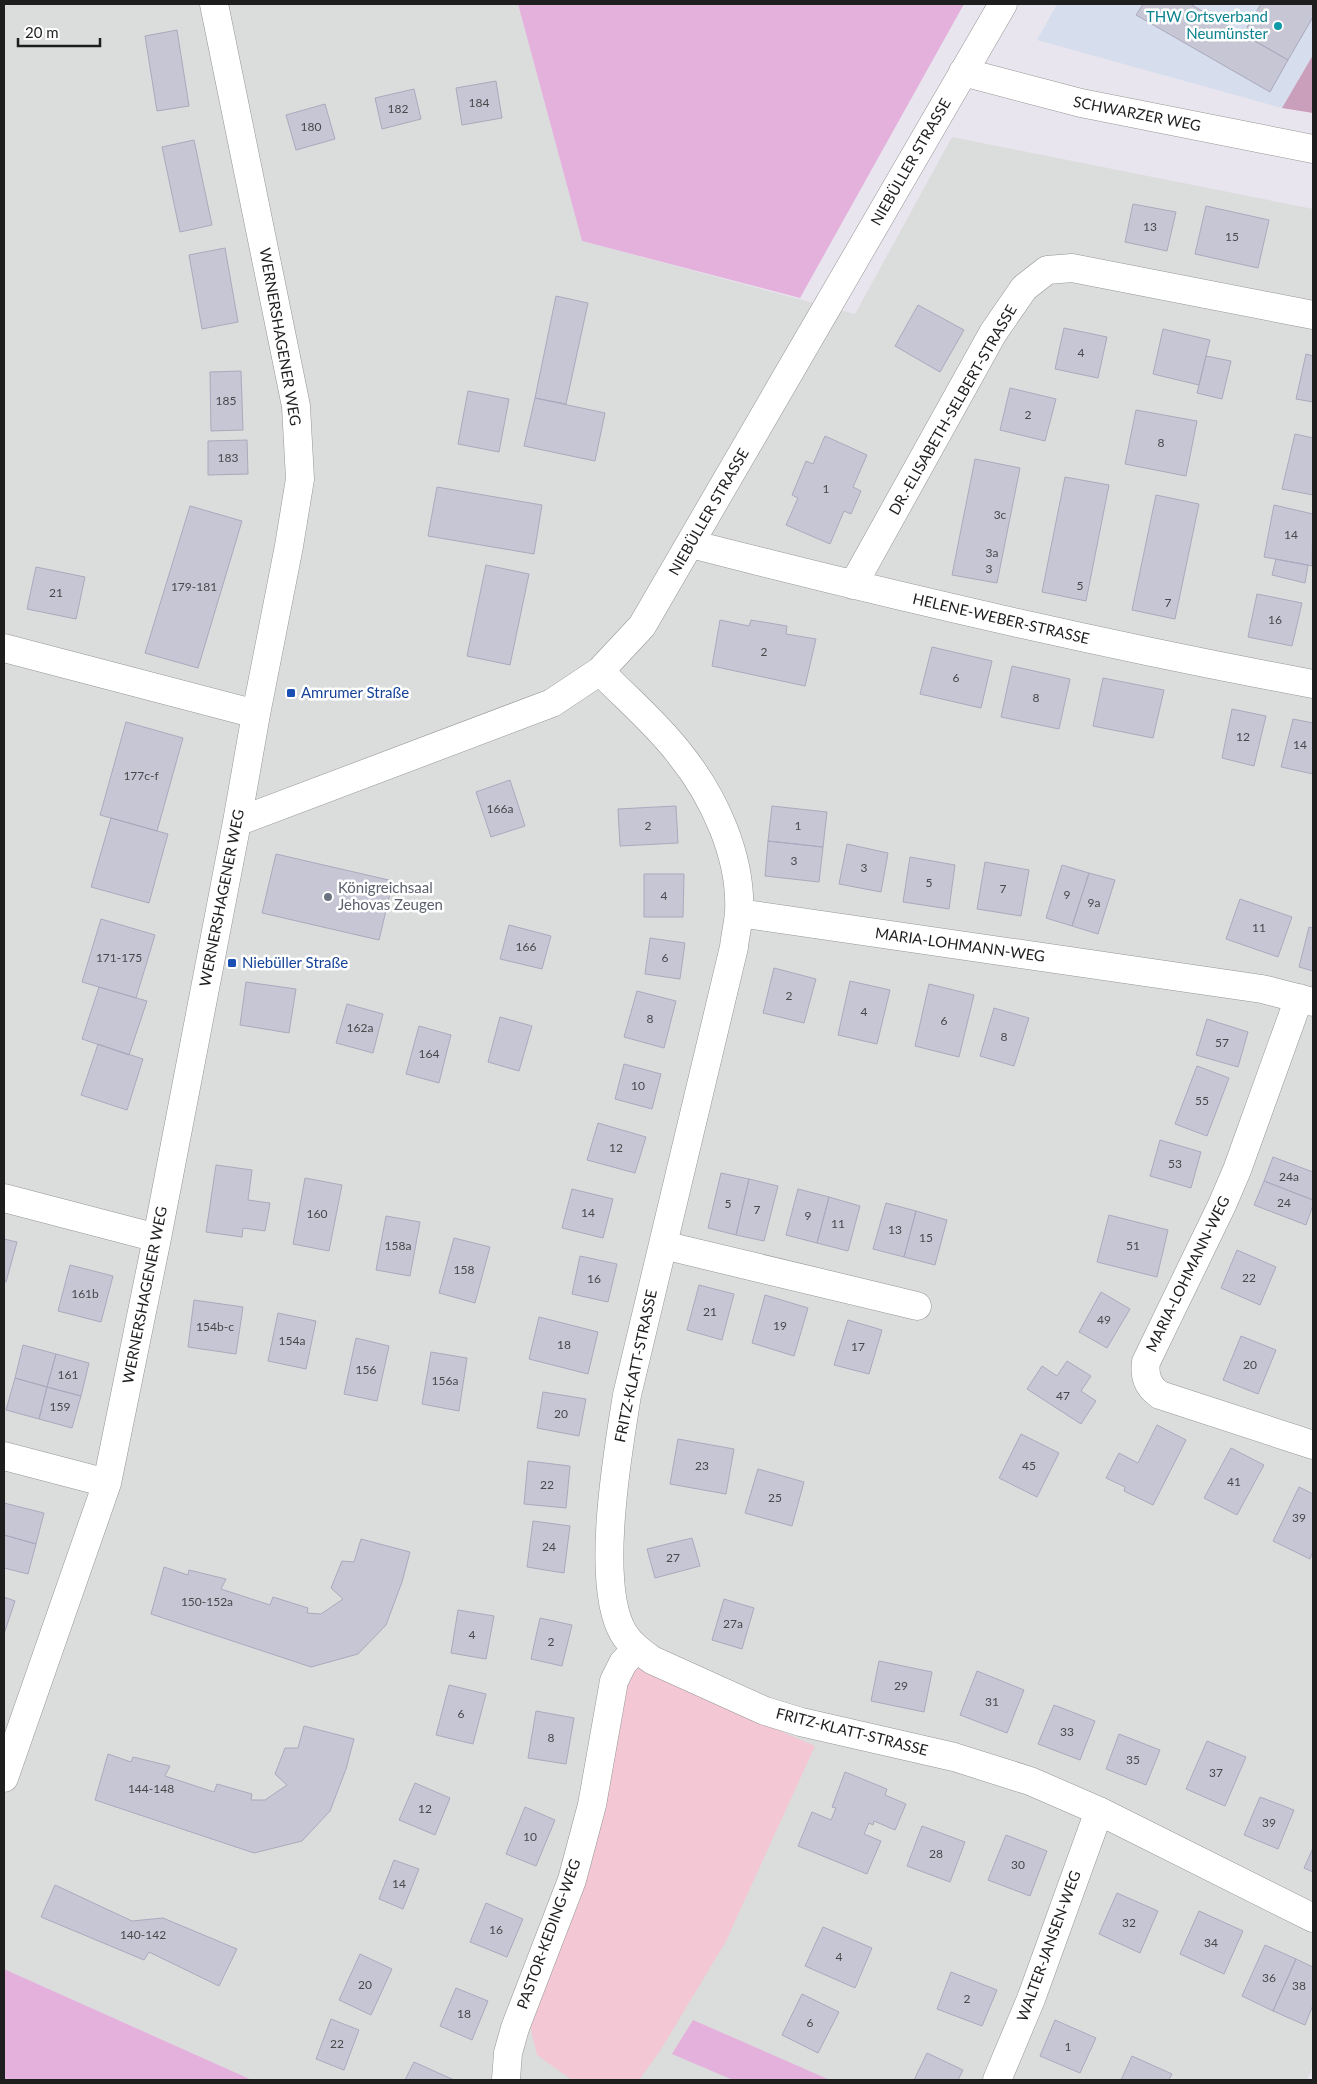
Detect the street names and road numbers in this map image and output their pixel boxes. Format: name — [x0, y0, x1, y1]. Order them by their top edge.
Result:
street label: SCHWARZER WEG — [1072, 92, 1203, 134]
street label: NIEBÜLLER STRASSE — [866, 95, 954, 228]
street label: WERNERSHAGENER WEG — [256, 247, 306, 427]
street label: DR.-ELISABETH-SELBERT-STRASSE — [884, 301, 1020, 518]
street label: NIEBÜLLER STRASSE — [664, 445, 752, 578]
street label: HELENE-WEBER-STRASSE — [911, 589, 1091, 647]
street label: WERNERSHAGENER WEG — [195, 808, 247, 988]
street label: MARIA-LOHMANN-WEG — [874, 923, 1046, 965]
street label: MARIA-LOHMANN-WEG — [1141, 1193, 1233, 1354]
street label: WERNERSHAGENER WEG — [118, 1205, 170, 1385]
street label: FRITZ-KLATT-STRASSE — [610, 1288, 660, 1444]
street label: FRITZ-KLATT-STRASSE — [774, 1703, 930, 1759]
street label: PASTOR-KEDING-WEG — [512, 1856, 584, 2011]
street label: WALTER-JANSEN-WEG — [1012, 1868, 1084, 2024]

